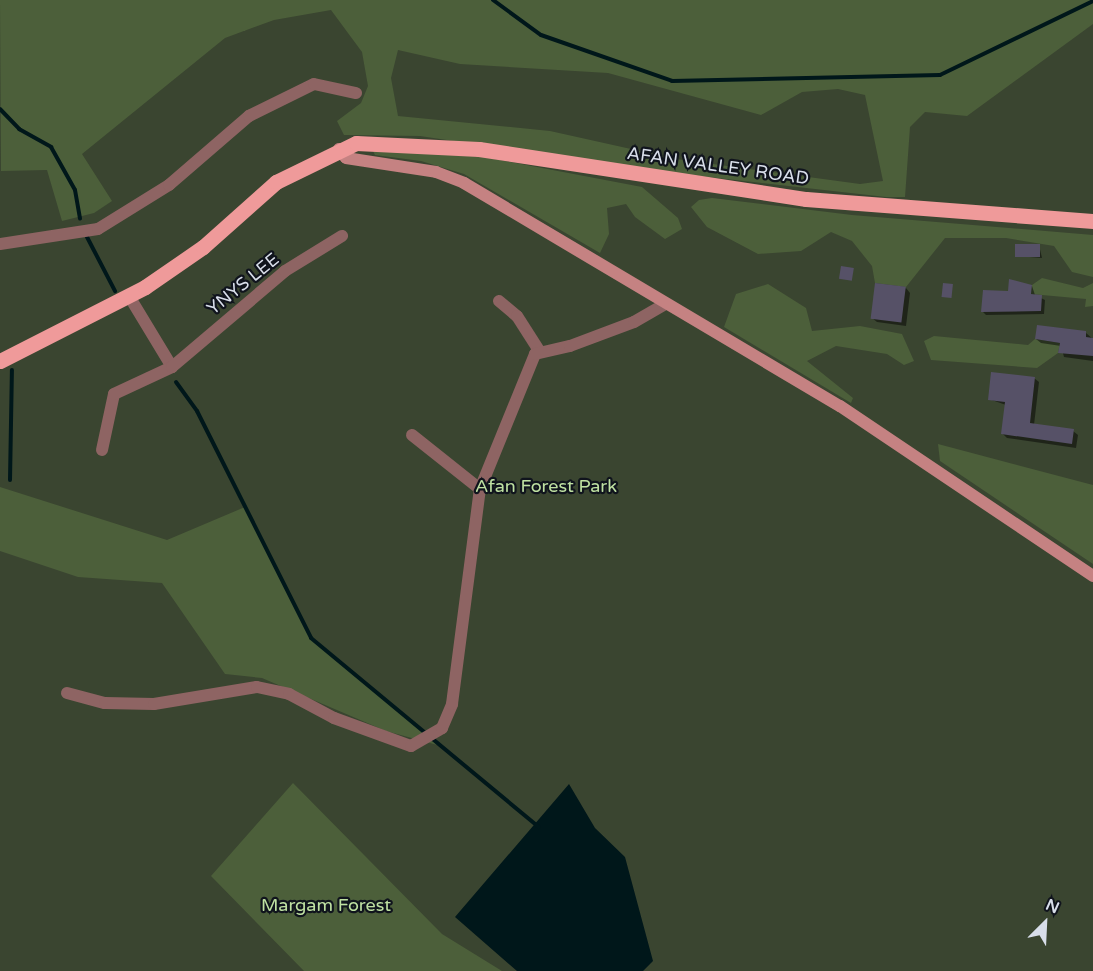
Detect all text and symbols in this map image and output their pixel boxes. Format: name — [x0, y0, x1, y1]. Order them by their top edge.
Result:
street label: AFAN VALLEY ROAD — [626, 143, 810, 189]
street label: YNYS LEE — [203, 248, 283, 320]
park label: Afan Forest Park — [475, 475, 617, 497]
north arrow — [1015, 893, 1075, 953]
park label: Margam Forest — [261, 894, 391, 916]
text: N — [1042, 895, 1062, 918]

